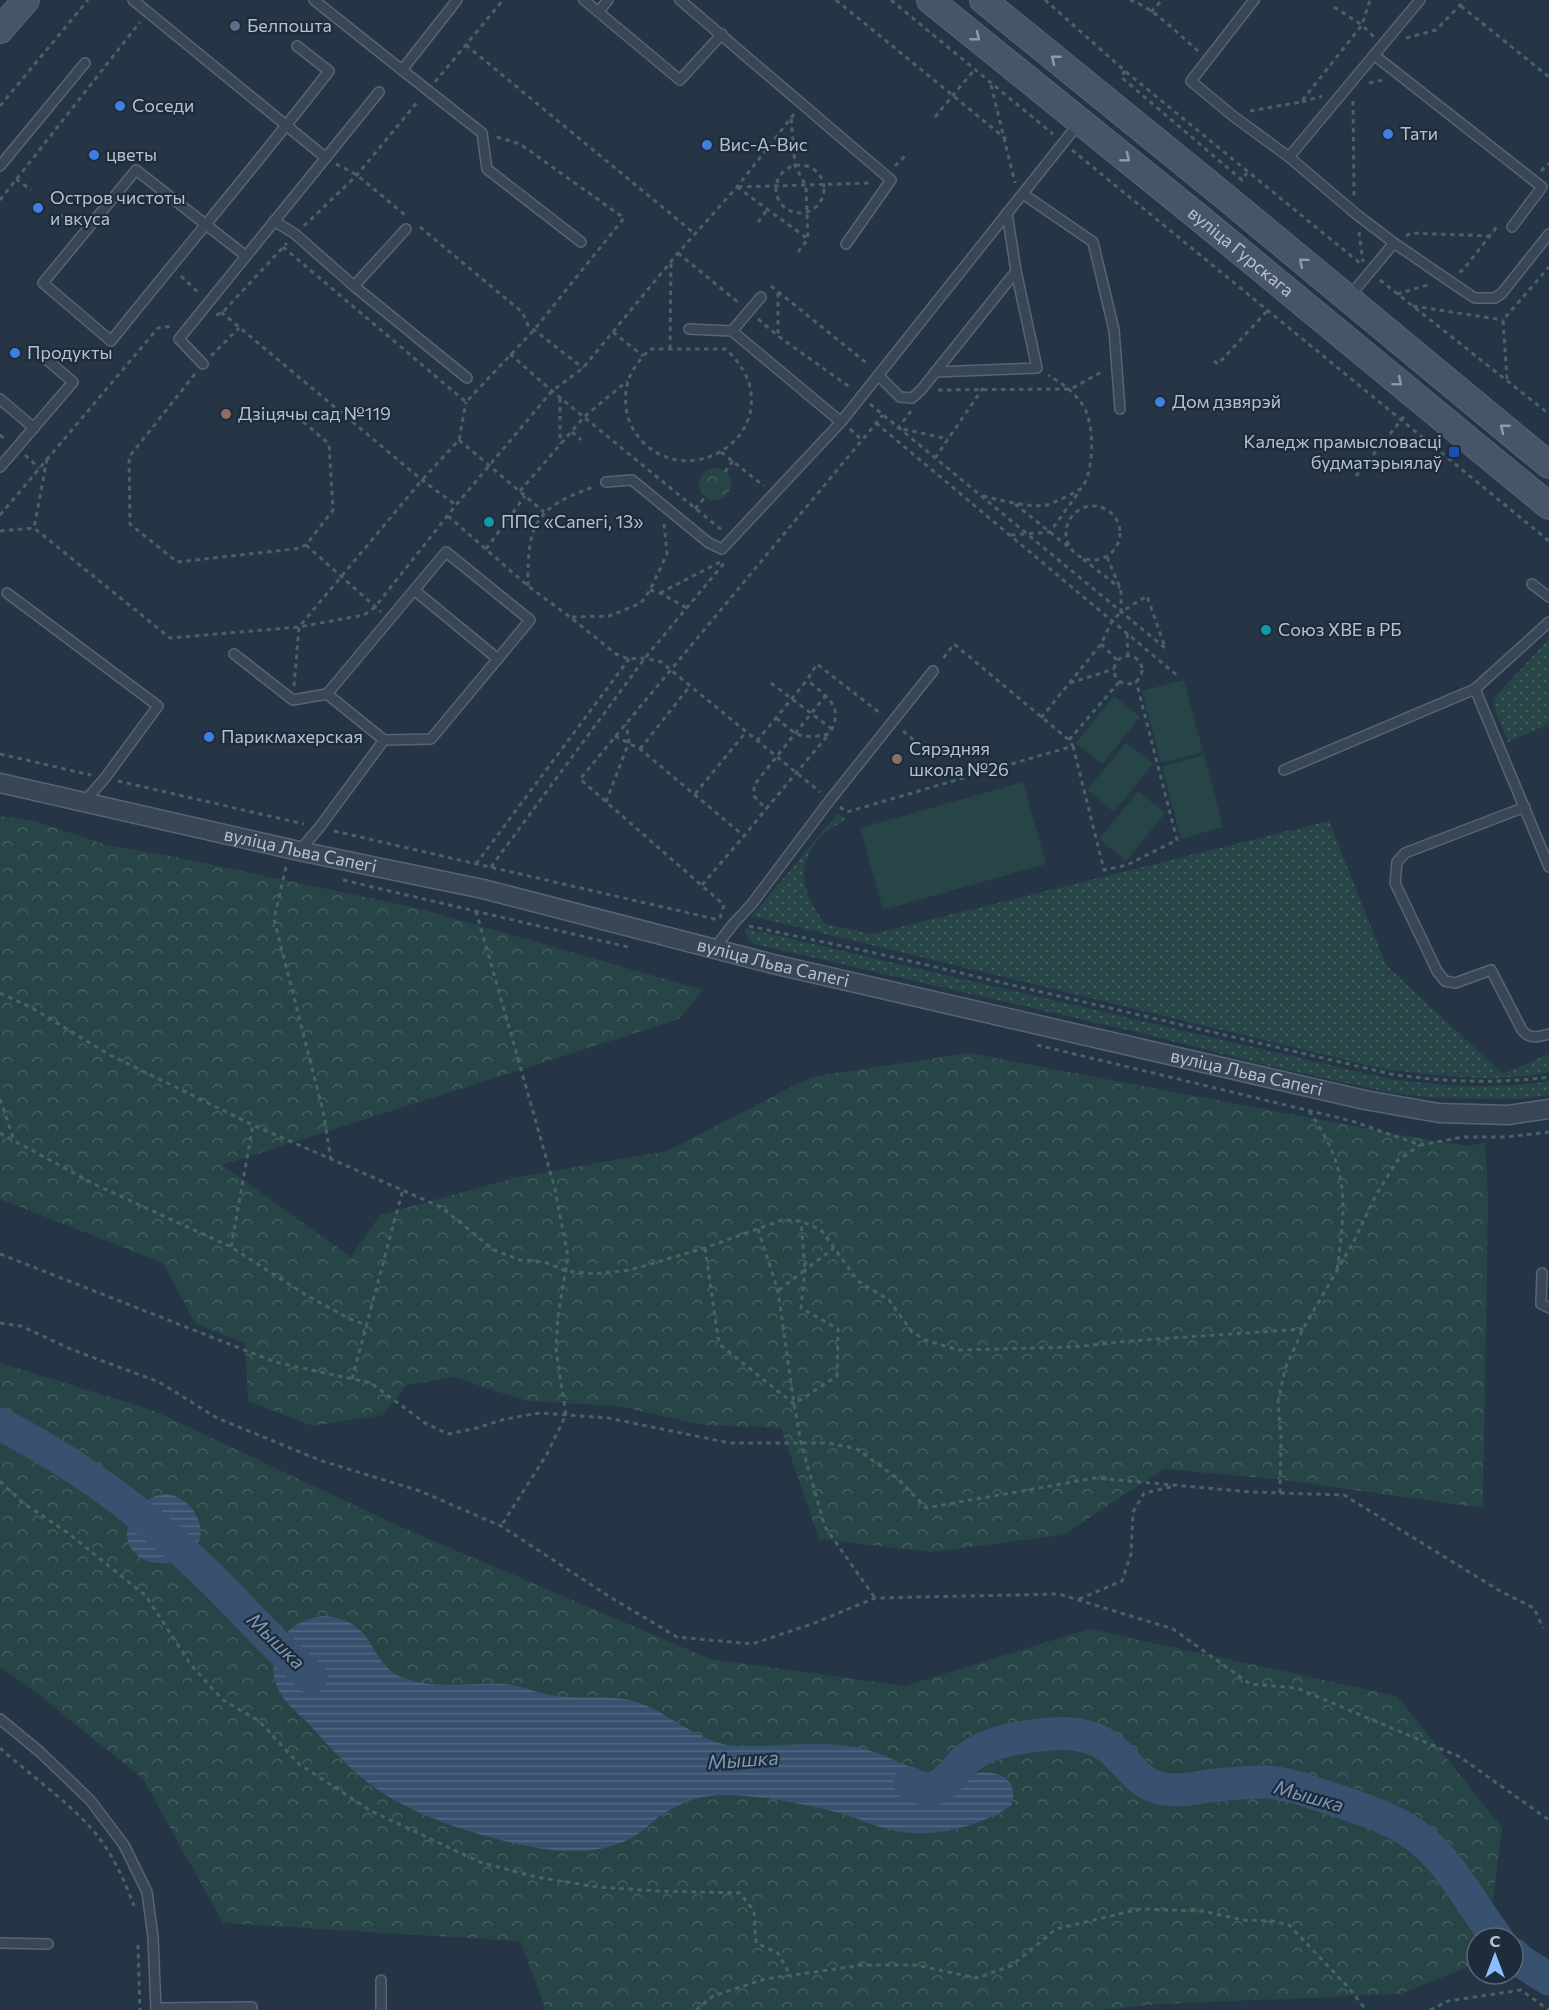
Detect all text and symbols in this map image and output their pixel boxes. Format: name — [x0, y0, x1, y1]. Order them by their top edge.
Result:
place label: Белпошта — [247, 14, 332, 36]
marker: Белпошта — [228, 19, 242, 33]
one-way arrow — [969, 29, 980, 40]
one-way arrow — [1051, 55, 1062, 66]
place label: Соседи — [132, 94, 194, 116]
marker: Соседи — [113, 99, 127, 113]
place label: Тати — [1400, 122, 1438, 144]
marker: Тати — [1381, 127, 1395, 141]
place label: Вис-А-Вис — [719, 133, 808, 155]
marker: Вис-А-Вис — [700, 138, 714, 152]
place label: цветы — [106, 143, 157, 165]
marker: цветы — [87, 148, 101, 162]
one-way arrow — [1119, 150, 1130, 161]
place label: Остров чистоты и вкуса — [50, 186, 186, 229]
marker: Остров чистоты и вкуса — [31, 201, 45, 215]
street label: вуліца Гурскага — [1184, 201, 1299, 301]
one-way arrow — [1299, 258, 1310, 269]
place label: Продукты — [27, 341, 112, 363]
marker: Продукты — [8, 346, 22, 360]
one-way arrow — [1391, 375, 1402, 386]
place label: Дом дзвярэй — [1172, 390, 1281, 412]
marker: Дом дзвярэй — [1153, 395, 1167, 409]
place label: Дзіцячы сад №119 — [238, 402, 391, 424]
marker: Дзіцячы сад №119 — [219, 407, 233, 421]
one-way arrow — [1500, 424, 1511, 435]
place label: Каледж прамысловасці будматэрыялаў — [1244, 430, 1442, 473]
marker: Каледж прамысловасці будматэрыялаў — [1447, 445, 1461, 459]
place label: ППС «Сапегі, 13» — [501, 510, 644, 532]
marker: ППС «Сапегі, 13» — [482, 515, 496, 529]
place label: Союз ХВЕ в РБ — [1278, 618, 1402, 640]
marker: Союз ХВЕ в РБ — [1259, 623, 1273, 637]
place label: Парикмахерская — [221, 725, 363, 747]
marker: Парикмахерская — [202, 730, 216, 744]
place label: Сярэдняя школа №26 — [909, 737, 1009, 780]
marker: Сярэдняя школа №26 — [890, 752, 904, 766]
street label: вуліца Льва Сапегі — [222, 822, 379, 877]
street label: вуліца Льва Сапегі — [695, 933, 851, 991]
street label: вуліца Льва Сапегі — [1169, 1044, 1325, 1100]
water label: Мышка — [243, 1607, 311, 1674]
water label: Мышка — [707, 1745, 779, 1773]
water label: Мышка — [1272, 1774, 1347, 1816]
north arrow — [1465, 1926, 1525, 1986]
text: С — [1490, 1931, 1501, 1950]

